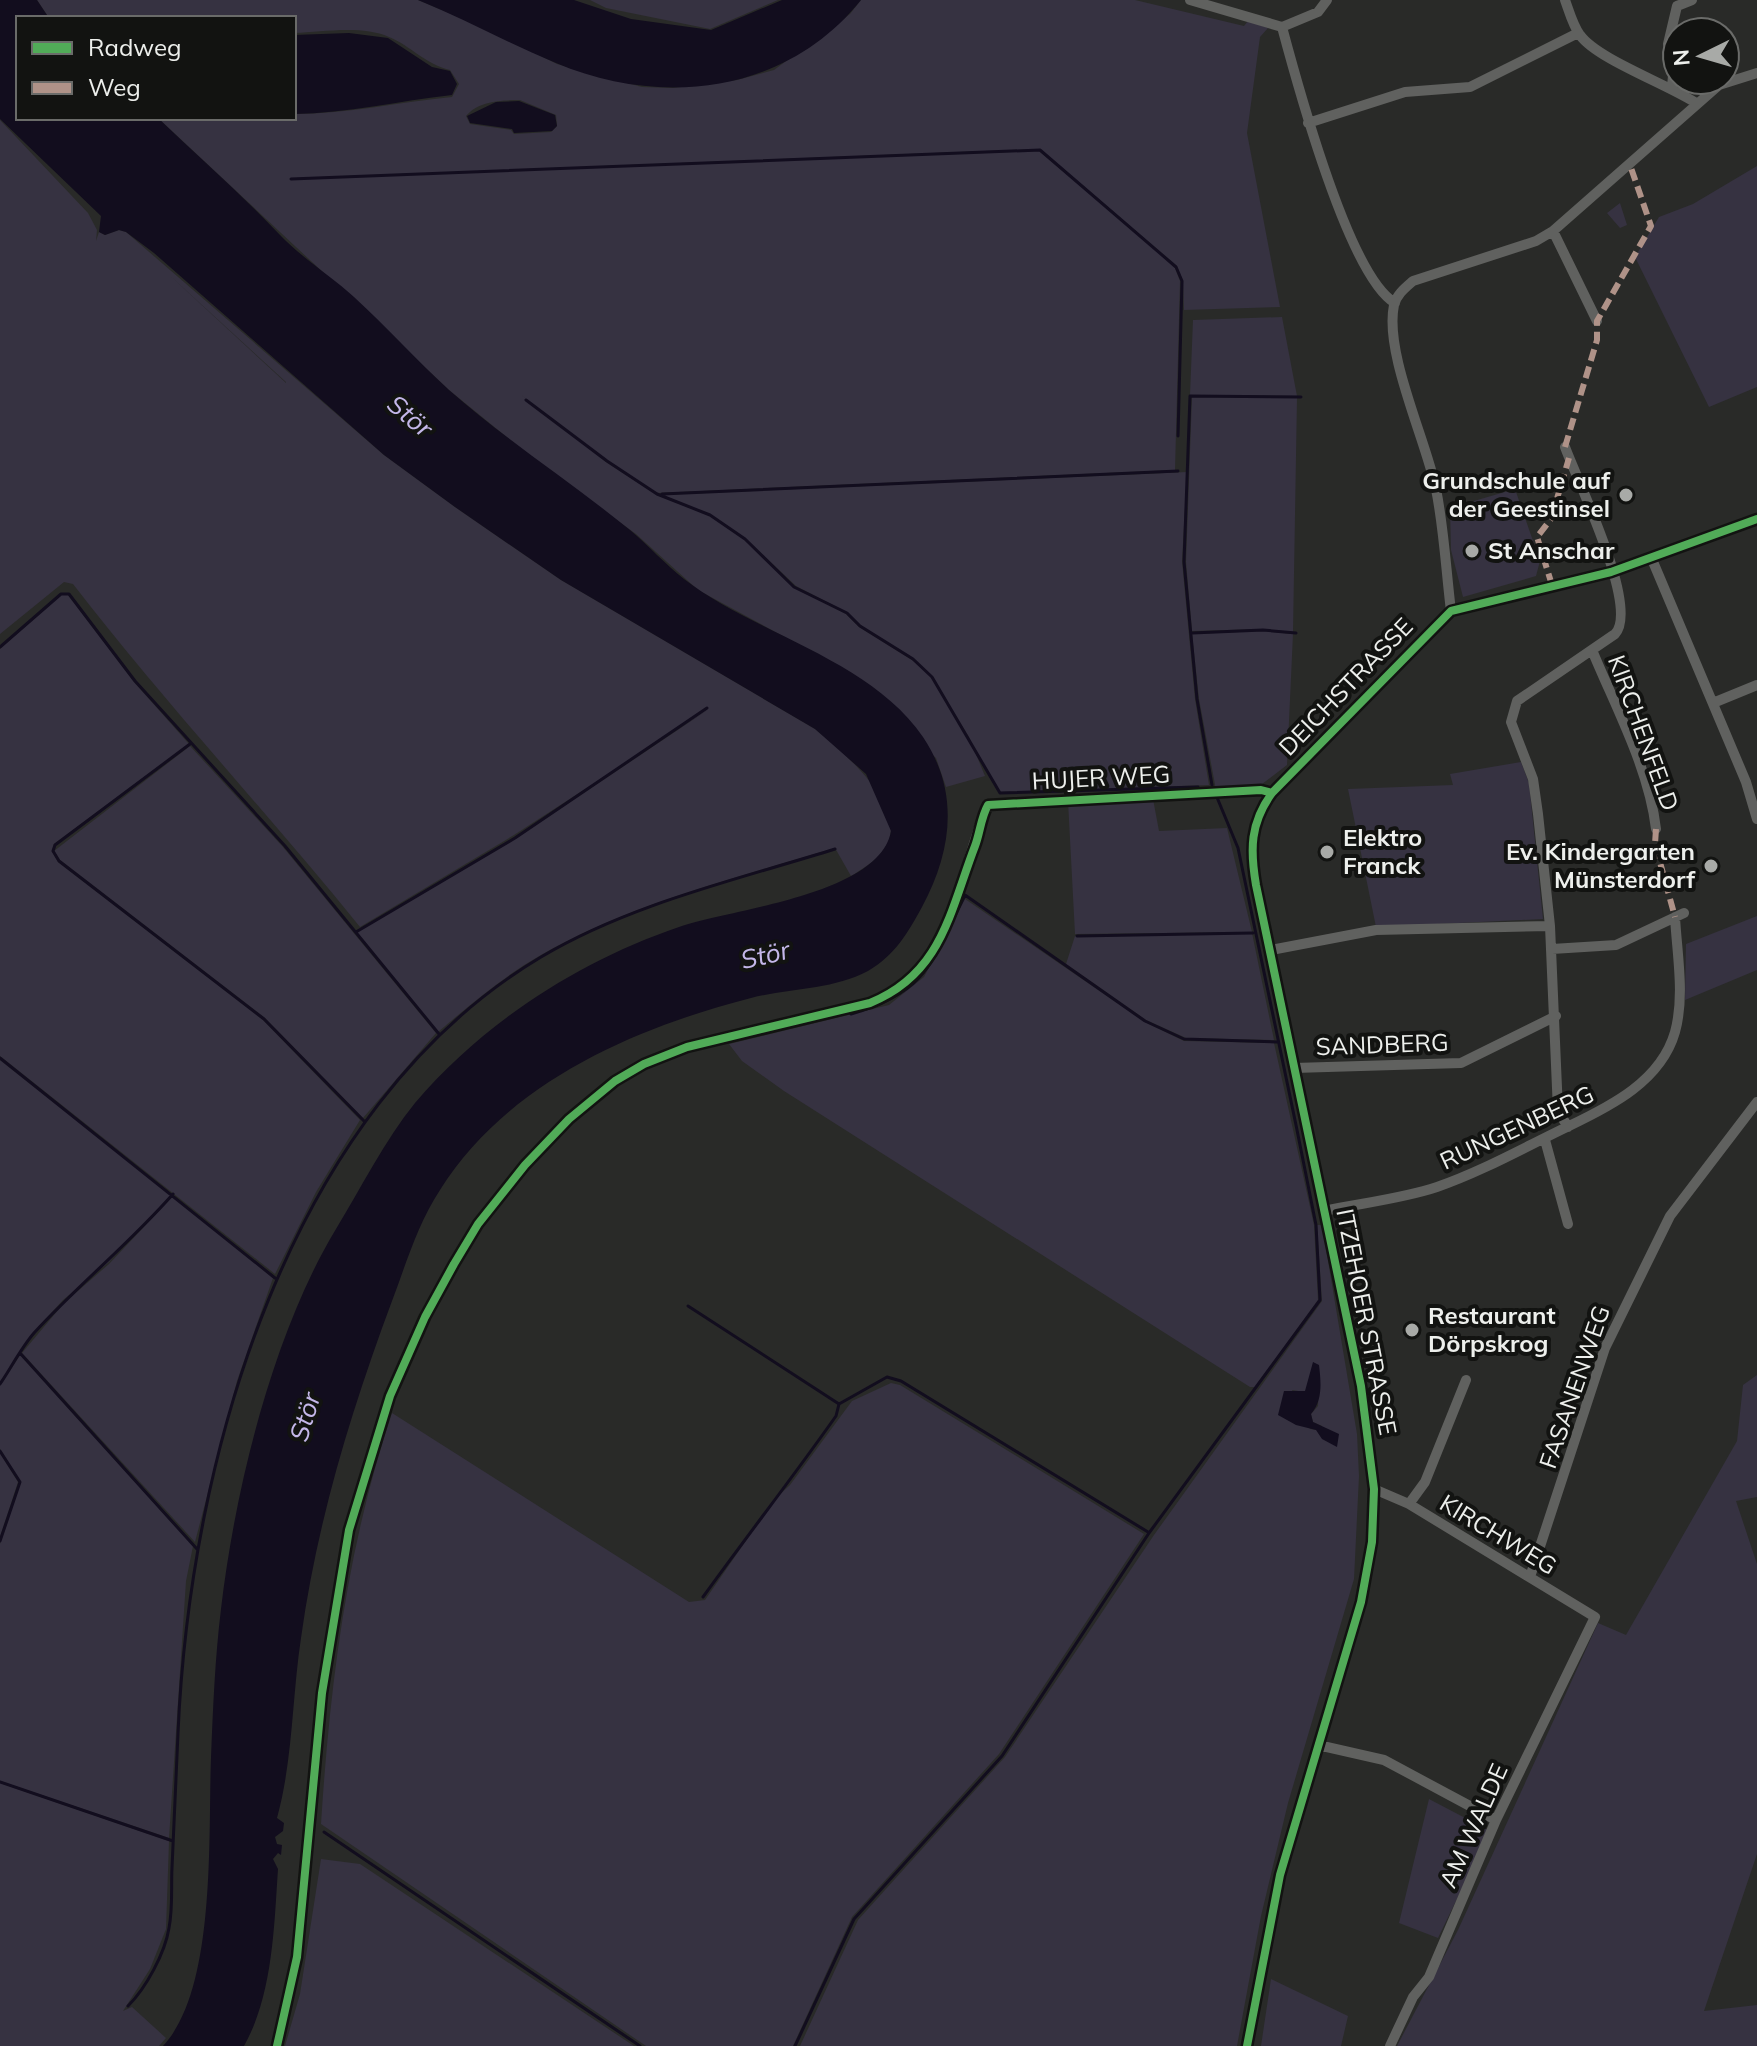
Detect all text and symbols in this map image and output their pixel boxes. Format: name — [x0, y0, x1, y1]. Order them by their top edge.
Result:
legend — [16, 16, 296, 120]
north arrow — [1661, 16, 1741, 96]
text: Radweg — [88, 32, 182, 62]
text: N — [1666, 48, 1696, 67]
text: Weg — [88, 72, 141, 102]
water label: Stör — [381, 387, 441, 445]
place label: Grundschule auf der Geestinsel — [1422, 465, 1611, 523]
marker: Grundschule auf der Geestinsel — [1617, 486, 1635, 504]
place label: St Anschar — [1488, 535, 1615, 565]
marker: St Anschar — [1463, 542, 1481, 560]
street label: DEICHSTRASSE — [1272, 611, 1419, 761]
street label: KIRCHENFELD — [1602, 651, 1686, 815]
street label: HUJER WEG — [1031, 758, 1171, 796]
place label: Elektro Franck — [1343, 822, 1422, 880]
place label: Ev. Kindergarten Münsterdorf — [1506, 836, 1696, 894]
marker: Elektro Franck — [1318, 843, 1336, 861]
marker: Ev. Kindergarten Münsterdorf — [1702, 857, 1720, 875]
water label: Stör — [737, 933, 794, 976]
street label: SANDBERG — [1315, 1027, 1449, 1061]
street label: RUNGENBERG — [1435, 1078, 1598, 1176]
street label: ITZEHOER STRASSE — [1330, 1206, 1404, 1437]
place label: Restaurant Dörpskrog — [1428, 1300, 1556, 1358]
street label: FASANENWEG — [1532, 1301, 1616, 1472]
marker: Restaurant Dörpskrog — [1403, 1321, 1421, 1339]
water label: Stör — [282, 1387, 328, 1445]
street label: KIRCHWEG — [1435, 1488, 1562, 1581]
street label: AM WALDE — [1432, 1759, 1514, 1892]

